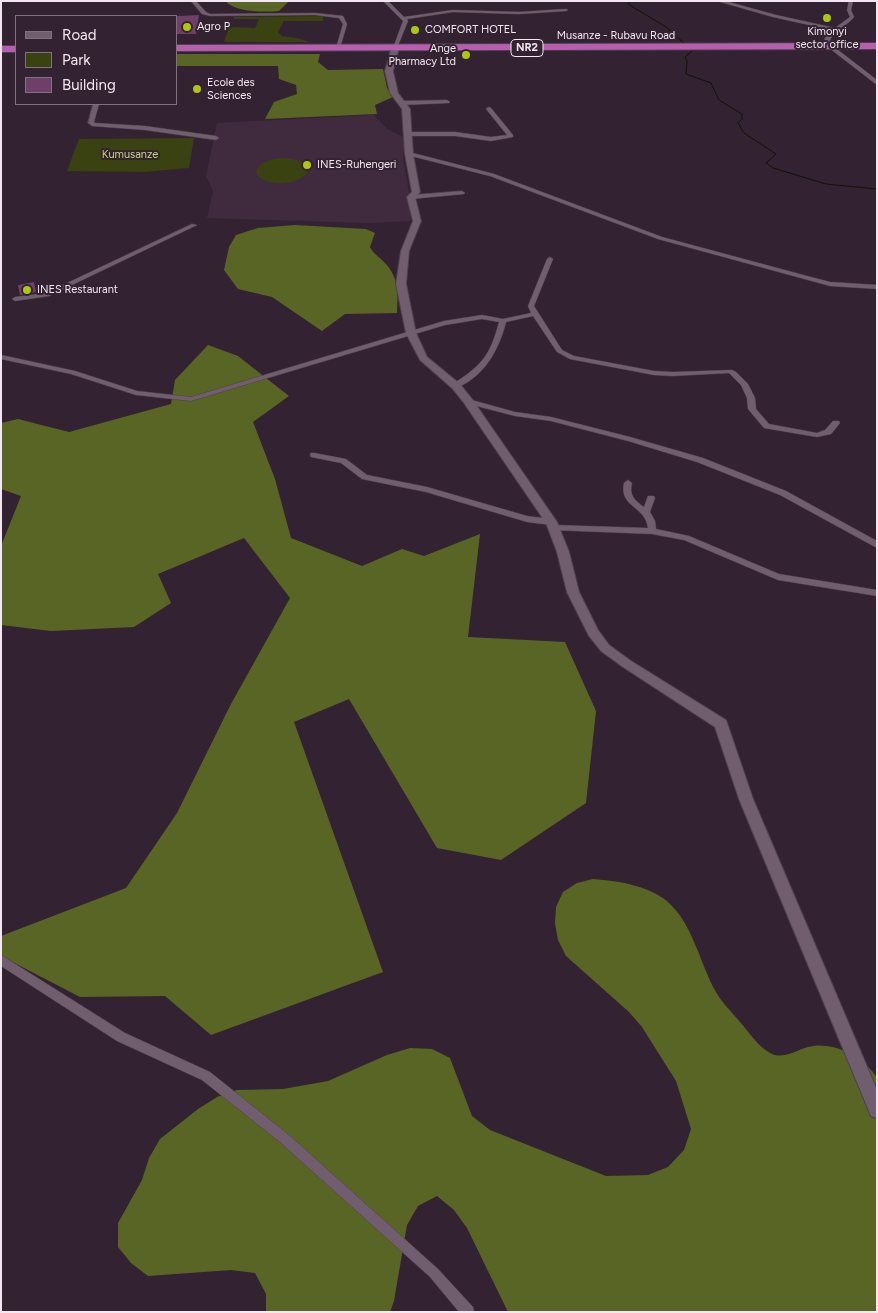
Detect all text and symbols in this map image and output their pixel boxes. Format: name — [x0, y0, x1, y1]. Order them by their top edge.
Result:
marker: Kimonyi sector office — [821, 12, 833, 24]
legend — [15, 15, 178, 105]
place label: Agro P — [197, 20, 230, 34]
marker: Agro P — [181, 21, 193, 33]
place label: COMFORT HOTEL — [425, 23, 516, 37]
marker: COMFORT HOTEL — [409, 24, 421, 36]
place label: Kimonyi sector office — [795, 25, 859, 51]
text: Road — [62, 26, 97, 44]
street label: Musanze - Rubavu Road — [557, 29, 675, 43]
road number: NR2 — [511, 40, 543, 56]
place label: Ange Pharmacy Ltd — [389, 42, 456, 68]
marker: Ange Pharmacy Ltd — [460, 49, 472, 61]
text: Park — [62, 51, 91, 69]
text: Building — [62, 76, 116, 94]
place label: Ecole des Sciences — [207, 76, 255, 102]
marker: Ecole des Sciences — [191, 83, 203, 95]
park label: Kumusanze — [102, 148, 158, 162]
place label: INES-Ruhengeri — [317, 158, 396, 172]
marker: INES-Ruhengeri — [301, 159, 313, 171]
place label: INES Restaurant — [37, 283, 118, 297]
marker: INES Restaurant — [21, 284, 33, 296]

